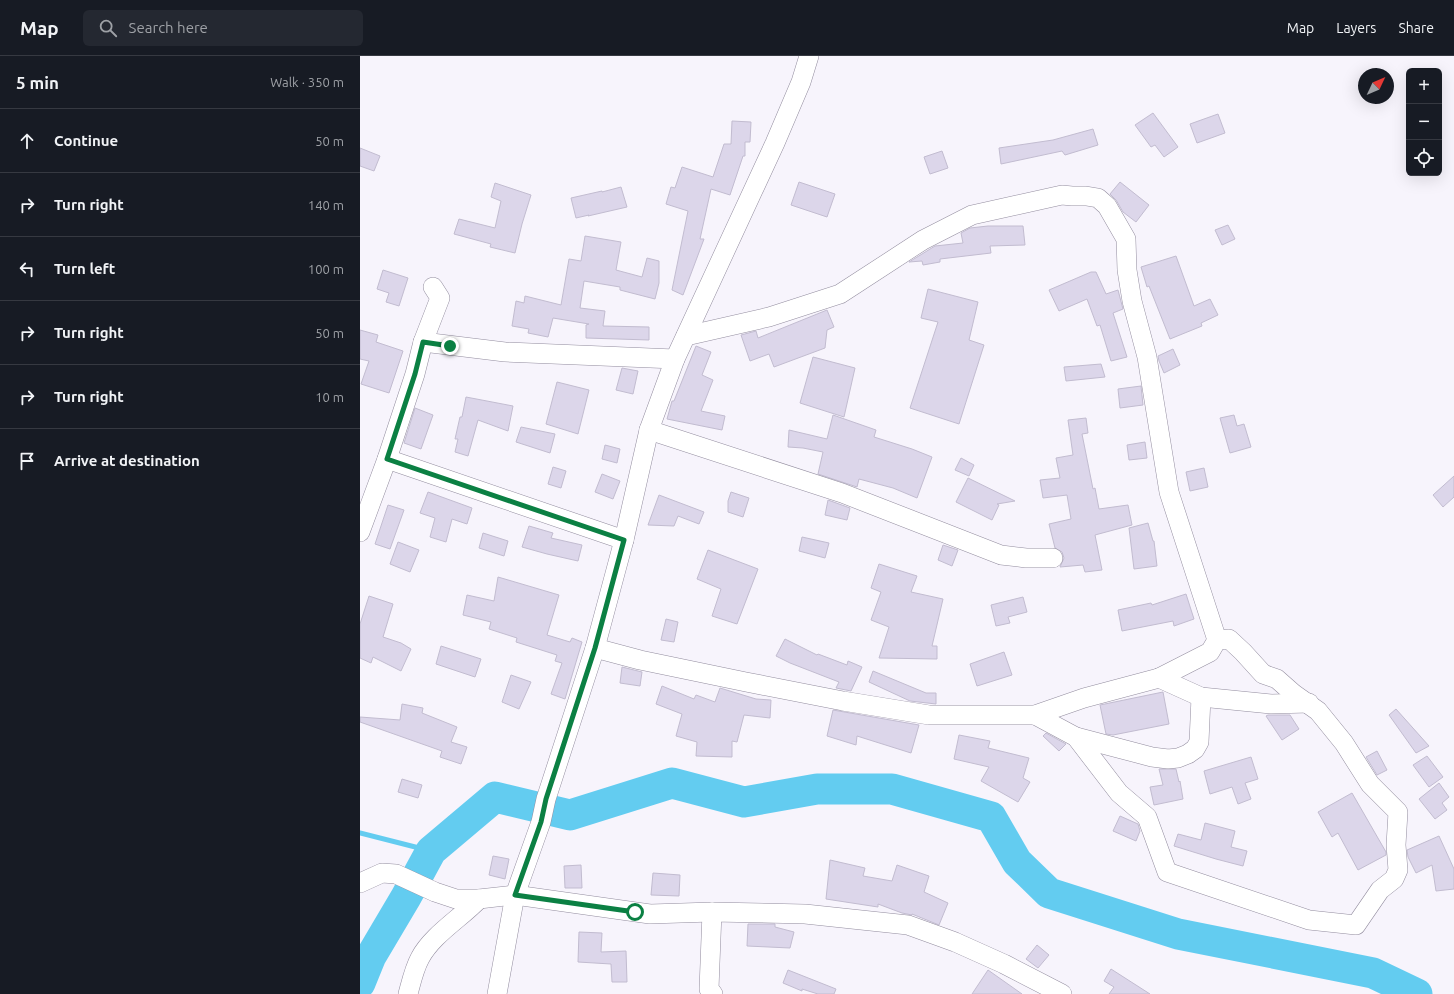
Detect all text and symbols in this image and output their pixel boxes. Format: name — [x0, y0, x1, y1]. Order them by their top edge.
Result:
search box — [83, 10, 363, 46]
text: Map — [20, 17, 59, 39]
icon: search — [97, 17, 119, 39]
text: Search here — [129, 19, 208, 36]
text: Map — [1287, 20, 1314, 36]
text: Layers — [1336, 20, 1376, 36]
text: Share — [1398, 20, 1434, 36]
north arrow — [1358, 68, 1394, 104]
map controls — [1406, 68, 1442, 176]
button: + — [1406, 68, 1442, 104]
text: 5 min — [16, 73, 59, 92]
text: Walk · 350 m — [270, 75, 344, 89]
button: − — [1406, 104, 1442, 140]
icon: ahead — [16, 130, 38, 152]
text: Continue — [54, 132, 118, 149]
text: 50 m — [315, 134, 344, 148]
button: locate — [1406, 140, 1442, 176]
icon: right — [16, 194, 38, 216]
text: Turn right — [54, 196, 124, 213]
text: 140 m — [308, 198, 344, 212]
icon: left — [16, 258, 38, 280]
text: Turn left — [54, 260, 115, 277]
text: 100 m — [308, 262, 344, 276]
icon: right — [16, 322, 38, 344]
text: Turn right — [54, 324, 124, 341]
text: 50 m — [315, 326, 344, 340]
route end — [441, 337, 459, 355]
icon: right — [16, 386, 38, 408]
text: Turn right — [54, 388, 124, 405]
text: 10 m — [315, 390, 344, 404]
icon: arrive — [16, 450, 38, 472]
text: Arrive at destination — [54, 452, 200, 469]
route start — [626, 903, 644, 921]

